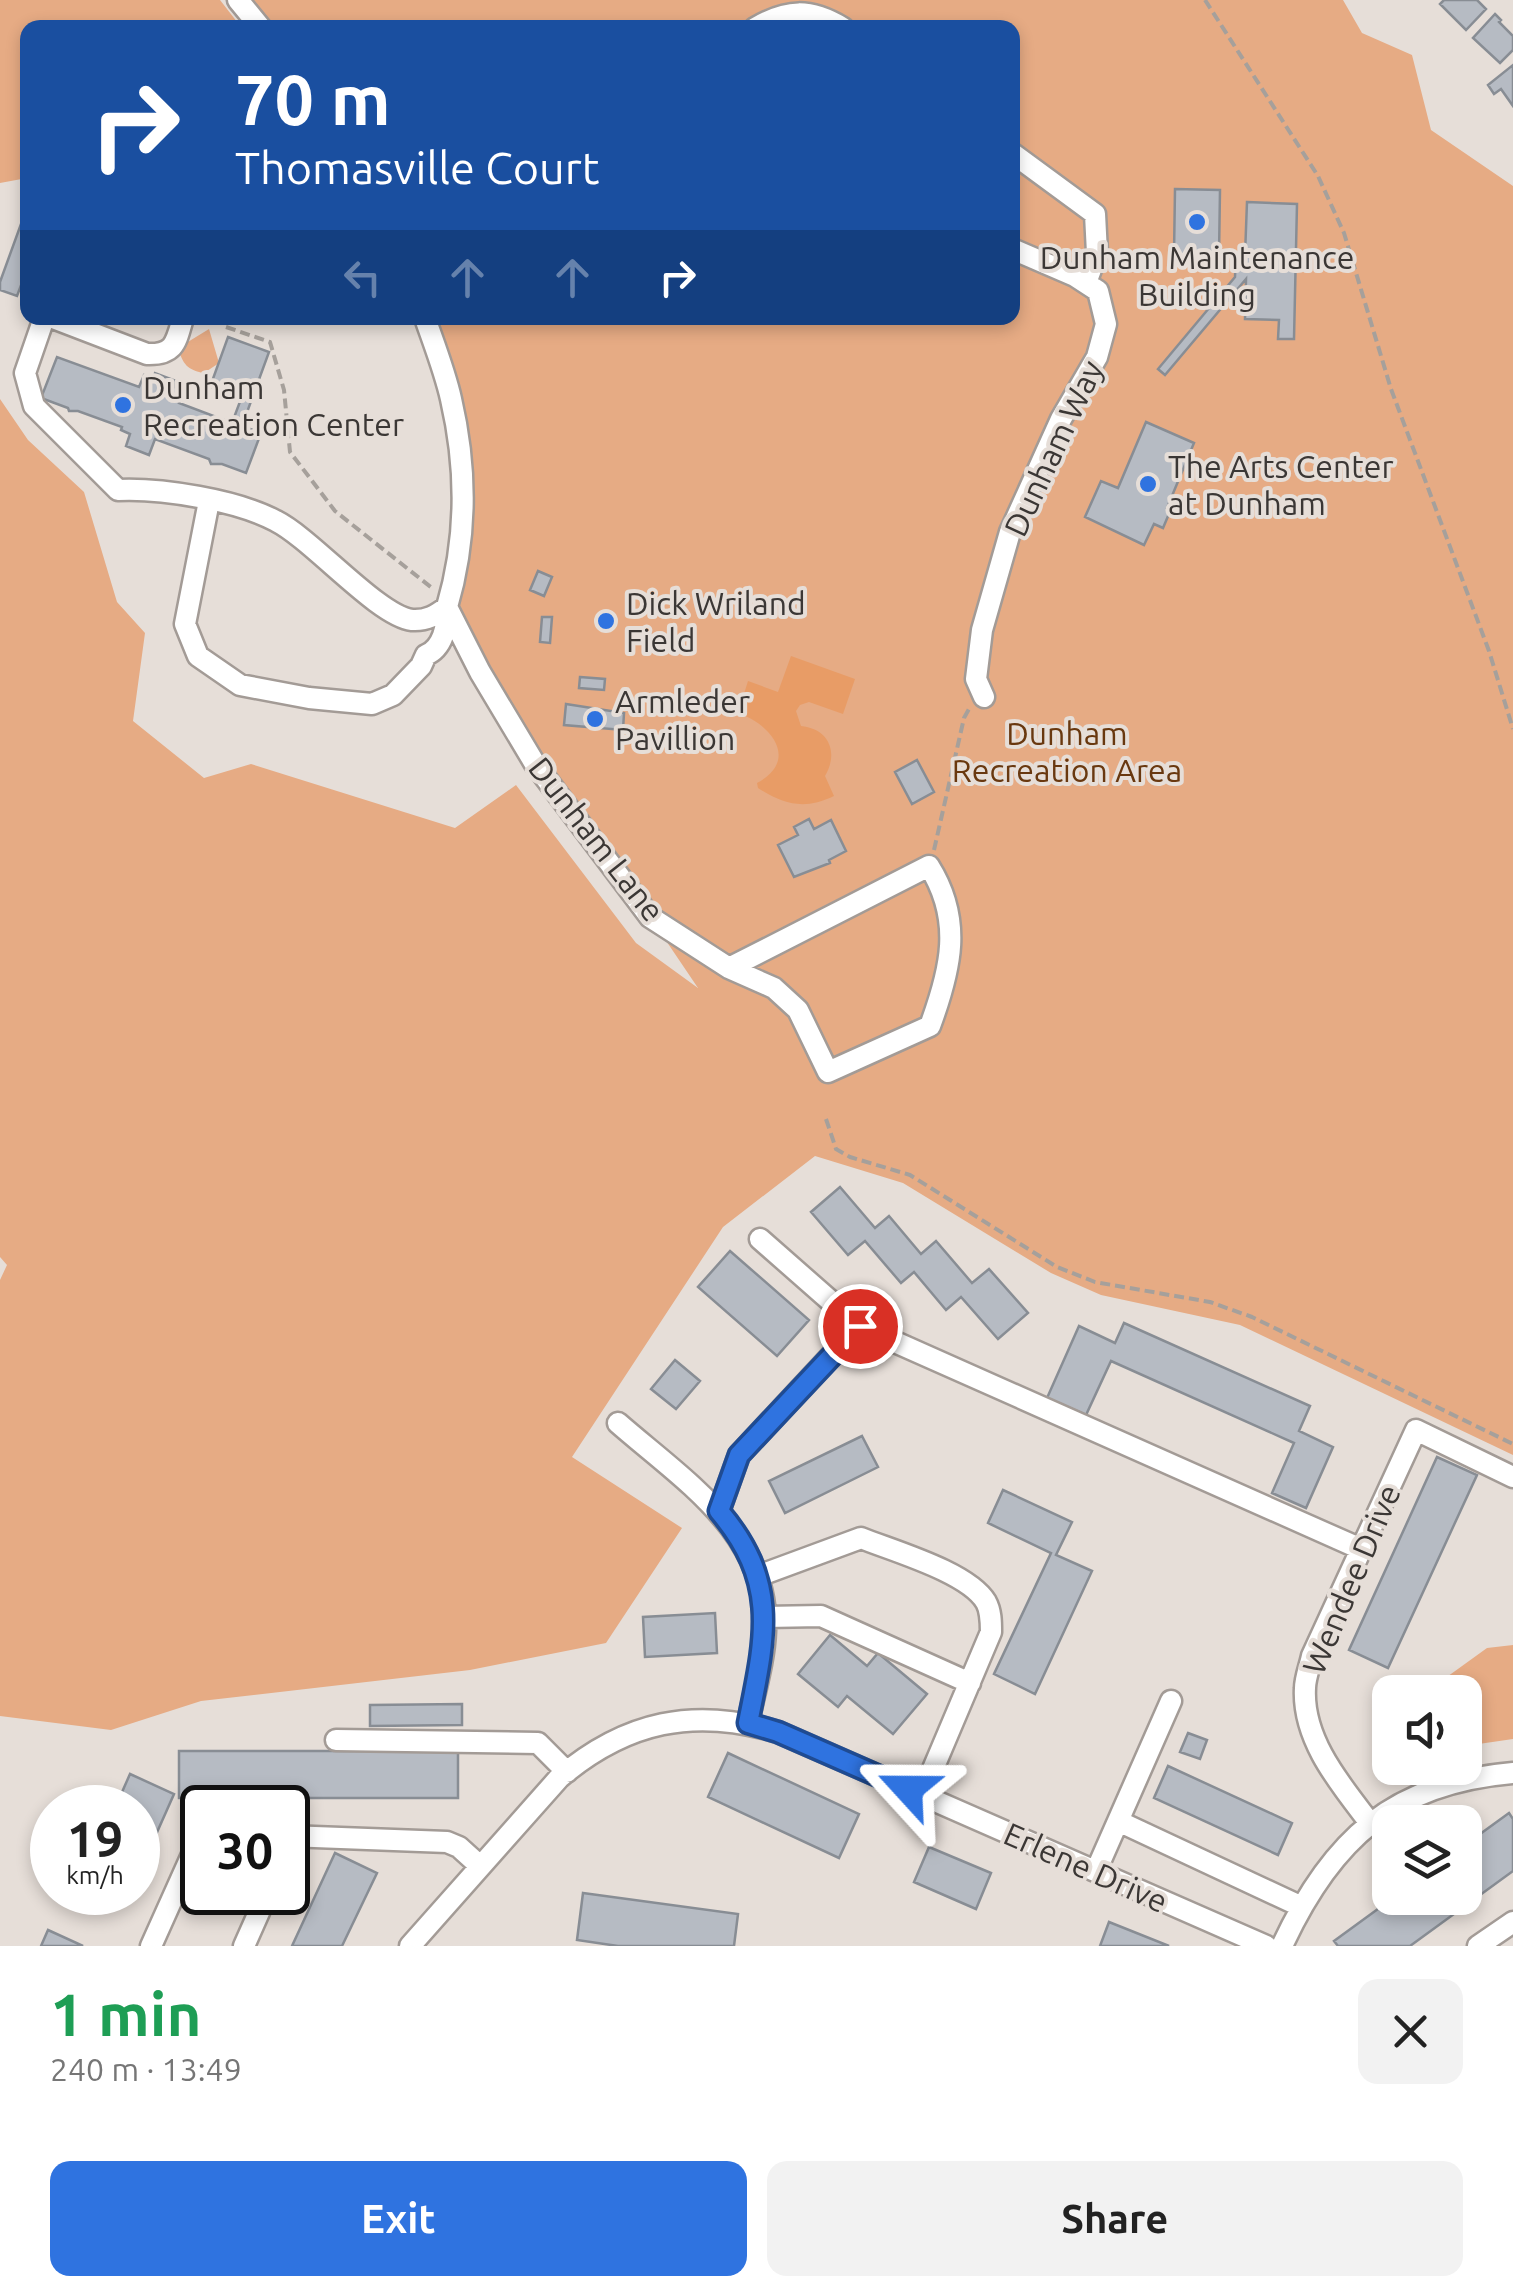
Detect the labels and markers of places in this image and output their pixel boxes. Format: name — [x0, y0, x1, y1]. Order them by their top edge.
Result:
marker: Dunham Maintenance Building — [1186, 211, 1208, 233]
place label: Dunham Maintenance Building — [1040, 239, 1354, 312]
place label: Dunham Recreation Center — [143, 369, 404, 442]
marker: Dunham Recreation Center — [112, 394, 134, 416]
place label: The Arts Center at Dunham — [1168, 448, 1394, 521]
marker: The Arts Center at Dunham — [1137, 473, 1159, 495]
place label: Dick Wriland Field — [626, 585, 806, 658]
marker: Dick Wriland Field — [595, 610, 617, 632]
place label: Armleder Pavillion — [615, 683, 750, 756]
marker: Armleder Pavillion — [584, 708, 606, 730]
pin — [818, 1284, 903, 1369]

